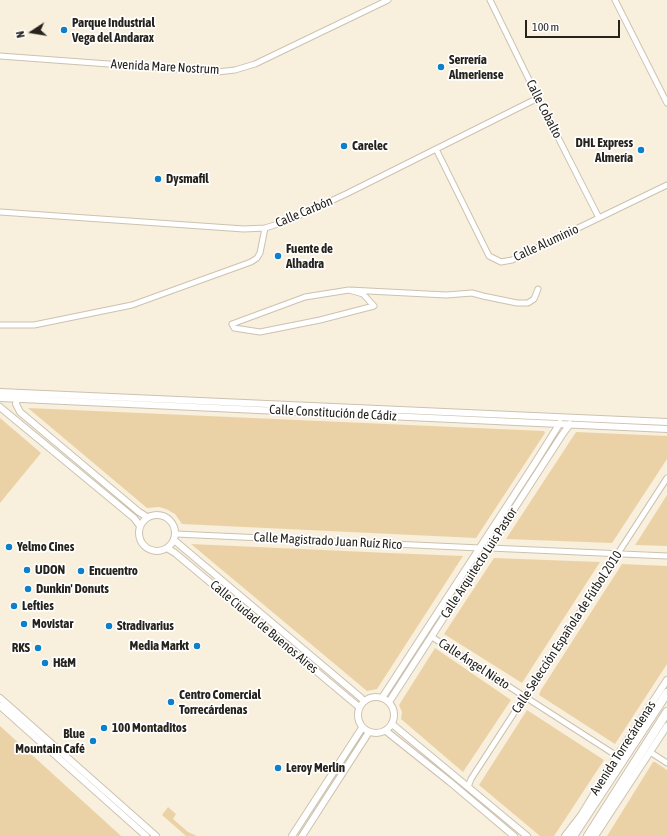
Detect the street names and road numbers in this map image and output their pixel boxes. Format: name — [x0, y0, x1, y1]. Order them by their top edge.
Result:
street label: Avenida Mare Nostrum — [110, 56, 220, 78]
street label: Calle Cobalto — [523, 77, 565, 141]
street label: Calle Carbón — [273, 193, 335, 231]
street label: Calle Aluminio — [511, 221, 581, 265]
street label: Calle Constitución de Cádiz — [269, 402, 397, 424]
street label: Calle Arquitecto Luis Pastor — [437, 505, 521, 621]
street label: Calle Magistrado Juan Ruíz Rico — [253, 529, 403, 553]
street label: Calle Selección Española de Fútbol 2010 — [509, 548, 625, 716]
street label: Calle Ciudad de Buenos Aires — [207, 577, 321, 677]
street label: Calle Ángel Nieto — [435, 635, 513, 693]
street label: Avenida Torrecárdenas — [587, 698, 659, 798]

